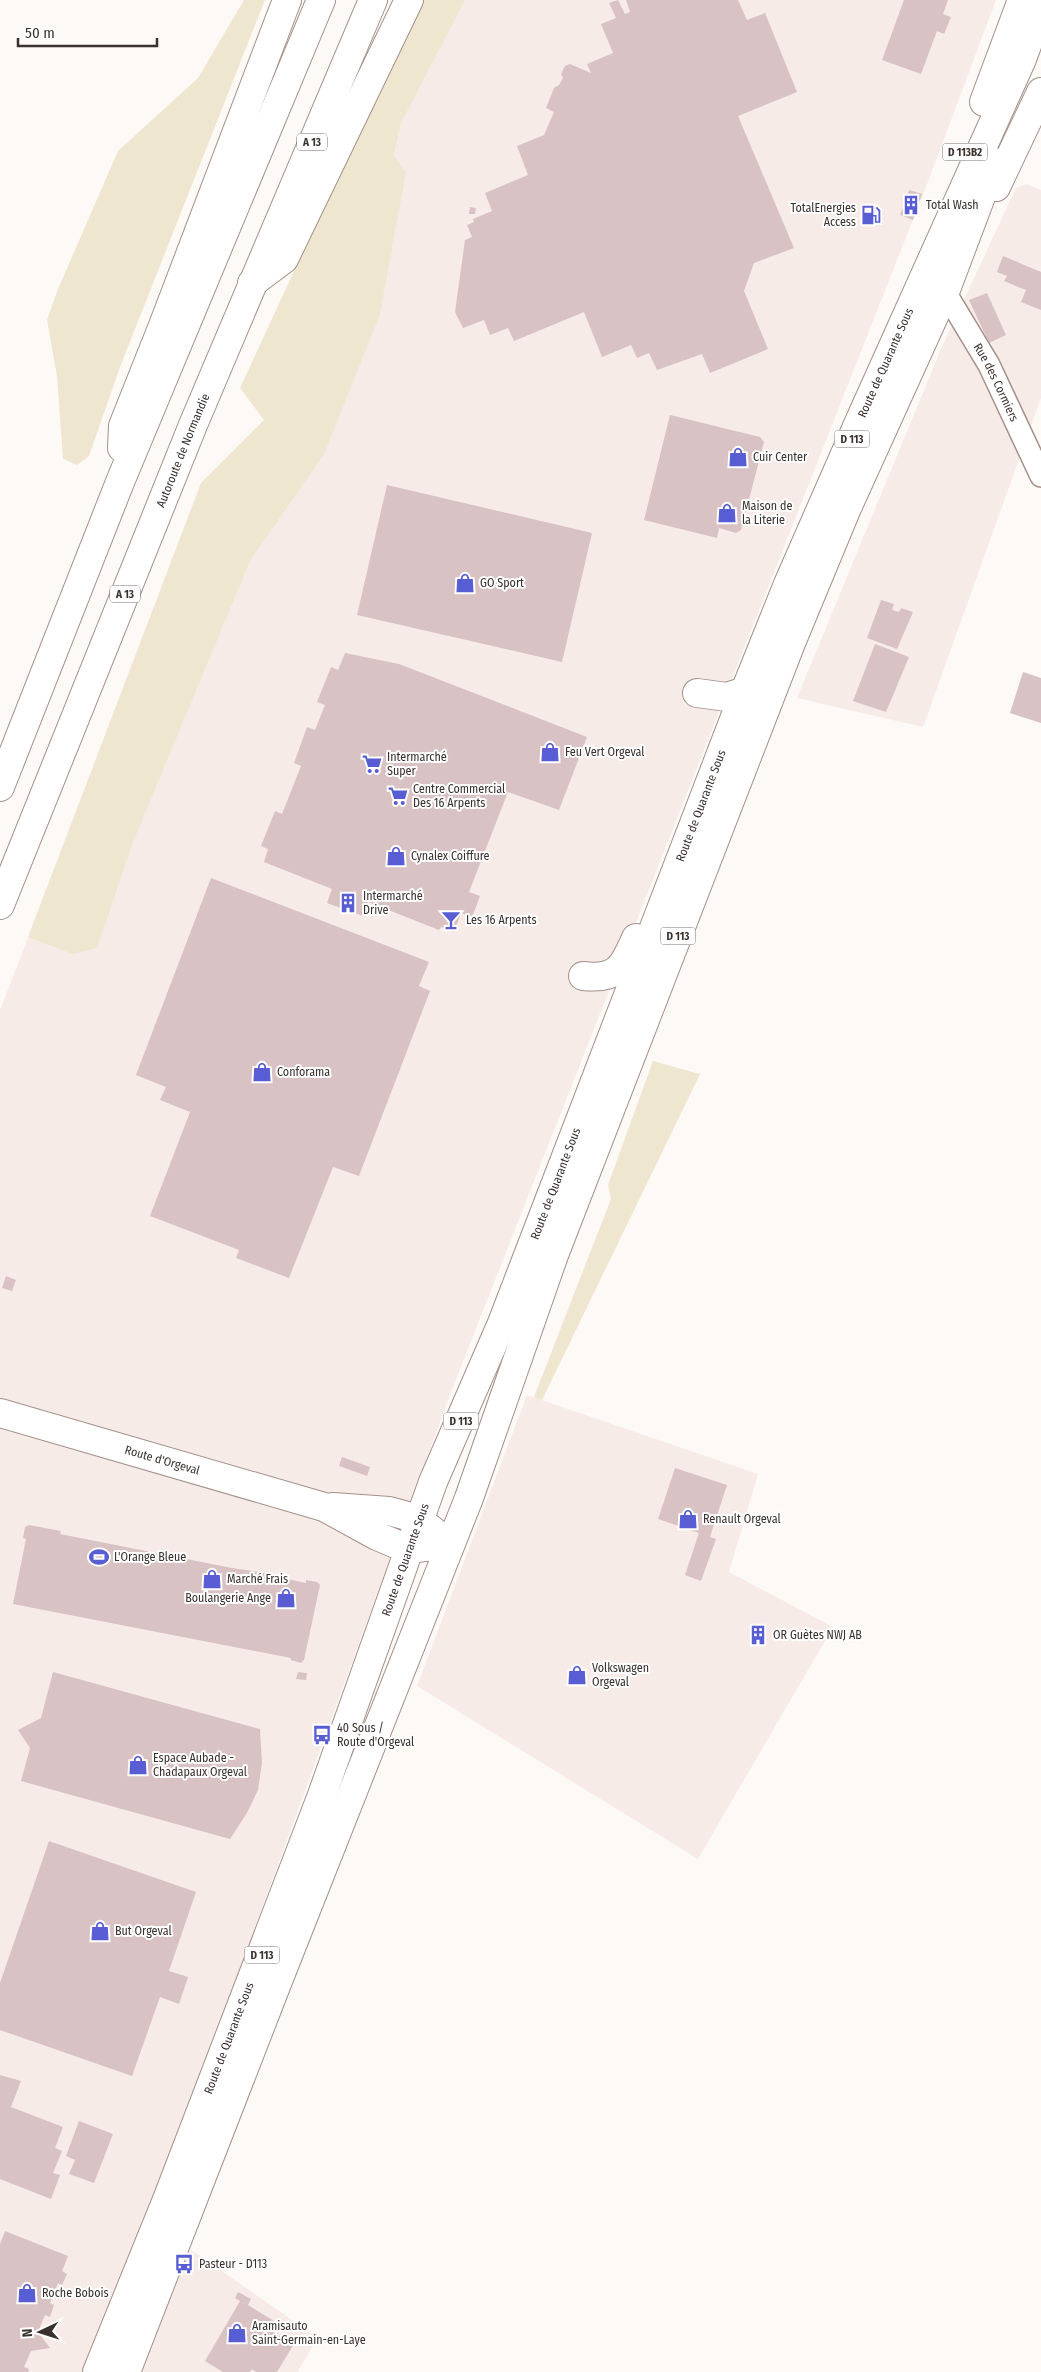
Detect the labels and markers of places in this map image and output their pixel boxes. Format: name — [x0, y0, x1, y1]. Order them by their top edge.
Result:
building icon: Total Wash — [900, 194, 922, 216]
place label: Total Wash — [926, 198, 979, 212]
place label: TotalEnergies Access — [791, 201, 856, 229]
fuel station icon: TotalEnergies Access — [860, 204, 882, 226]
shop icon: Cuir Center — [727, 446, 749, 468]
place label: Cuir Center — [753, 450, 808, 464]
place label: Maison de la Literie — [742, 499, 792, 527]
shop icon: Maison de la Literie — [716, 502, 738, 524]
shop icon: GO Sport — [454, 572, 476, 594]
place label: GO Sport — [480, 576, 524, 590]
shop icon: Feu Vert Orgeval — [539, 741, 561, 763]
place label: Feu Vert Orgeval — [565, 745, 645, 759]
place label: Intermarché Super — [387, 750, 447, 778]
supermarket icon: Intermarché Super — [361, 753, 383, 775]
place label: Centre Commercial Des 16 Arpents — [413, 782, 505, 810]
supermarket icon: Centre Commercial Des 16 Arpents — [387, 785, 409, 807]
shop icon: Cynalex Coiffure — [385, 845, 407, 867]
place label: Cynalex Coiffure — [411, 849, 490, 863]
place label: Intermarché Drive — [363, 889, 423, 917]
building icon: Intermarché Drive — [337, 892, 359, 914]
bar icon: Les 16 Arpents — [440, 909, 462, 931]
place label: Les 16 Arpents — [466, 913, 537, 927]
shop icon: Conforama — [251, 1061, 273, 1083]
place label: Conforama — [277, 1065, 330, 1079]
shop icon: Renault Orgeval — [677, 1508, 699, 1530]
place label: Renault Orgeval — [703, 1512, 781, 1526]
sports icon: L'Orange Bleue — [88, 1546, 110, 1568]
place label: L'Orange Bleue — [114, 1550, 186, 1564]
shop icon: Marché Frais — [201, 1568, 223, 1590]
place label: Marché Frais — [227, 1572, 288, 1586]
shop icon: Boulangerie Ange — [275, 1587, 297, 1609]
place label: Boulangerie Ange — [185, 1591, 271, 1605]
building icon: OR Guètes NWJ AB — [747, 1624, 769, 1646]
place label: OR Guètes NWJ AB — [773, 1628, 862, 1642]
place label: Volkswagen Orgeval — [592, 1661, 649, 1689]
shop icon: Volkswagen Orgeval — [566, 1664, 588, 1686]
place label: 40 Sous / Route d'Orgeval — [337, 1721, 414, 1749]
bus stop icon: 40 Sous / Route d'Orgeval — [311, 1724, 333, 1746]
place label: Espace Aubade - Chadapaux Orgeval — [153, 1751, 247, 1779]
shop icon: Espace Aubade - Chadapaux Orgeval — [127, 1754, 149, 1776]
shop icon: But Orgeval — [89, 1920, 111, 1942]
place label: But Orgeval — [115, 1924, 172, 1938]
bus stop icon: Pasteur - D113 — [173, 2253, 195, 2275]
place label: Pasteur - D113 — [199, 2257, 267, 2271]
shop icon: Roche Bobois — [16, 2282, 38, 2304]
place label: Roche Bobois — [42, 2286, 109, 2300]
place label: Aramisauto Saint-Germain-en-Laye — [252, 2319, 366, 2347]
shop icon: Aramisauto Saint-Germain-en-Laye — [226, 2322, 248, 2344]

